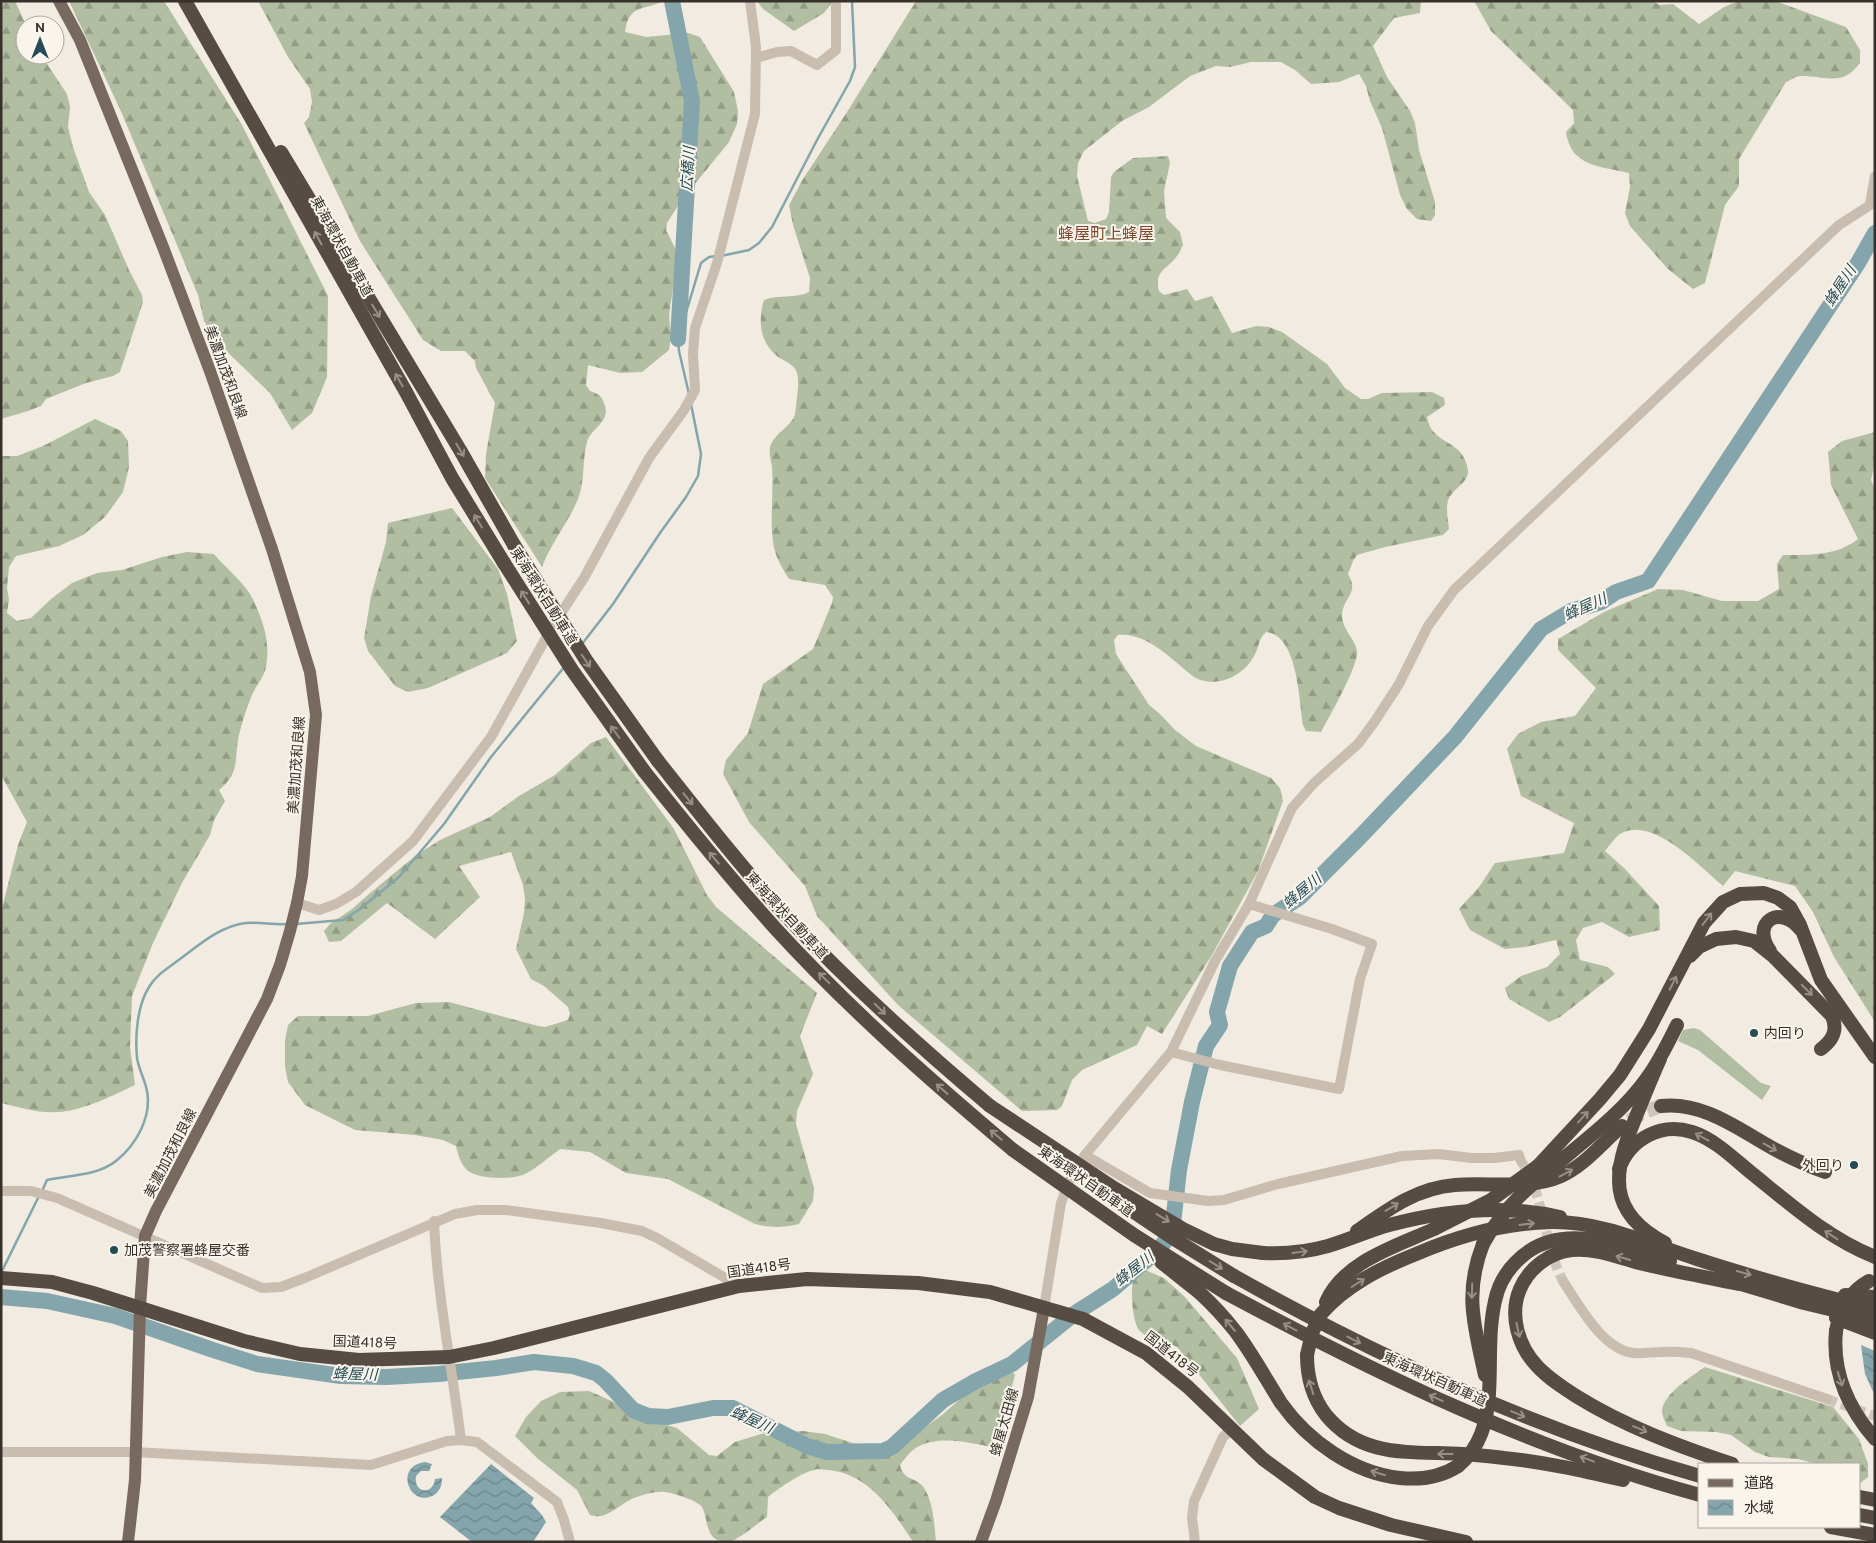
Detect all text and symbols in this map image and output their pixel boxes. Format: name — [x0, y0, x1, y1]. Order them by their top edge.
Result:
north arrow — [15, 15, 65, 65]
text: N — [35, 20, 45, 37]
water label: 広橋川 — [679, 144, 700, 192]
street label: 東海環状自動車道 — [306, 193, 376, 300]
district label: 蜂屋町上蜂屋 — [1058, 225, 1154, 245]
one-way arrow — [313, 232, 323, 246]
water label: 蜂屋川 — [1821, 261, 1863, 311]
one-way arrow — [371, 304, 381, 318]
street label: 美濃加茂和良線 — [200, 324, 249, 421]
one-way arrow — [393, 373, 403, 387]
one-way arrow — [455, 443, 465, 457]
one-way arrow — [473, 515, 483, 529]
street label: 東海環状自動車道 — [506, 544, 580, 649]
one-way arrow — [519, 590, 529, 604]
water label: 蜂屋川 — [1561, 590, 1612, 626]
one-way arrow — [581, 653, 591, 667]
street label: 美濃加茂和良線 — [286, 716, 309, 815]
one-way arrow — [610, 725, 620, 739]
one-way arrow — [683, 792, 694, 805]
one-way arrow — [709, 851, 720, 864]
street label: 東海環状自動車道 — [741, 869, 831, 963]
water label: 蜂屋川 — [1280, 869, 1328, 914]
one-way arrow — [1702, 913, 1713, 926]
one-way arrow — [817, 972, 830, 984]
one-way arrow — [1669, 976, 1678, 991]
one-way arrow — [1801, 984, 1813, 996]
one-way arrow — [874, 1003, 886, 1015]
place label: 内回り — [1764, 1026, 1806, 1043]
marker: 内回り — [1748, 1027, 1760, 1039]
one-way arrow — [936, 1083, 949, 1095]
street label: 美濃加茂和良線 — [142, 1106, 201, 1201]
one-way arrow — [1577, 1111, 1589, 1124]
one-way arrow — [990, 1130, 1003, 1141]
one-way arrow — [1695, 1132, 1710, 1142]
street label: 東海環状自動車道 — [1034, 1142, 1136, 1221]
one-way arrow — [1762, 1142, 1776, 1152]
place label: 外回り — [1802, 1157, 1844, 1175]
marker: 外回り — [1848, 1159, 1860, 1171]
one-way arrow — [1558, 1168, 1573, 1178]
one-way arrow — [1384, 1202, 1398, 1212]
one-way arrow — [1156, 1213, 1170, 1223]
one-way arrow — [1518, 1219, 1534, 1229]
one-way arrow — [1825, 1230, 1839, 1240]
place label: 加茂警察署蜂屋交番 — [124, 1242, 250, 1260]
marker: 加茂警察署蜂屋交番 — [108, 1244, 120, 1256]
one-way arrow — [1292, 1246, 1308, 1256]
water label: 蜂屋川 — [1111, 1248, 1160, 1292]
one-way arrow — [1616, 1253, 1632, 1263]
street label: 国道418号 — [726, 1257, 792, 1282]
one-way arrow — [1208, 1261, 1222, 1271]
one-way arrow — [1735, 1268, 1751, 1278]
one-way arrow — [1350, 1278, 1364, 1288]
one-way arrow — [1467, 1282, 1477, 1298]
one-way arrow — [1225, 1319, 1236, 1332]
one-way arrow — [1283, 1322, 1298, 1331]
one-way arrow — [1513, 1322, 1523, 1338]
street label: 国道418号 — [1140, 1329, 1202, 1382]
street label: 国道418号 — [332, 1334, 397, 1353]
one-way arrow — [1346, 1336, 1361, 1346]
street label: 東海環状自動車道 — [1380, 1349, 1489, 1411]
water label: 蜂屋川 — [332, 1365, 380, 1386]
one-way arrow — [1836, 1370, 1845, 1386]
one-way arrow — [1306, 1379, 1316, 1395]
street label: 蜂屋太田線 — [987, 1386, 1023, 1458]
one-way arrow — [1429, 1392, 1444, 1402]
water label: 蜂屋川 — [727, 1404, 778, 1440]
one-way arrow — [1510, 1410, 1525, 1420]
one-way arrow — [1632, 1425, 1647, 1435]
one-way arrow — [1438, 1449, 1454, 1459]
one-way arrow — [1580, 1454, 1595, 1463]
legend — [1698, 1463, 1861, 1528]
one-way arrow — [1370, 1468, 1386, 1478]
text: 道路 — [1744, 1475, 1774, 1494]
text: 水域 — [1744, 1500, 1774, 1519]

